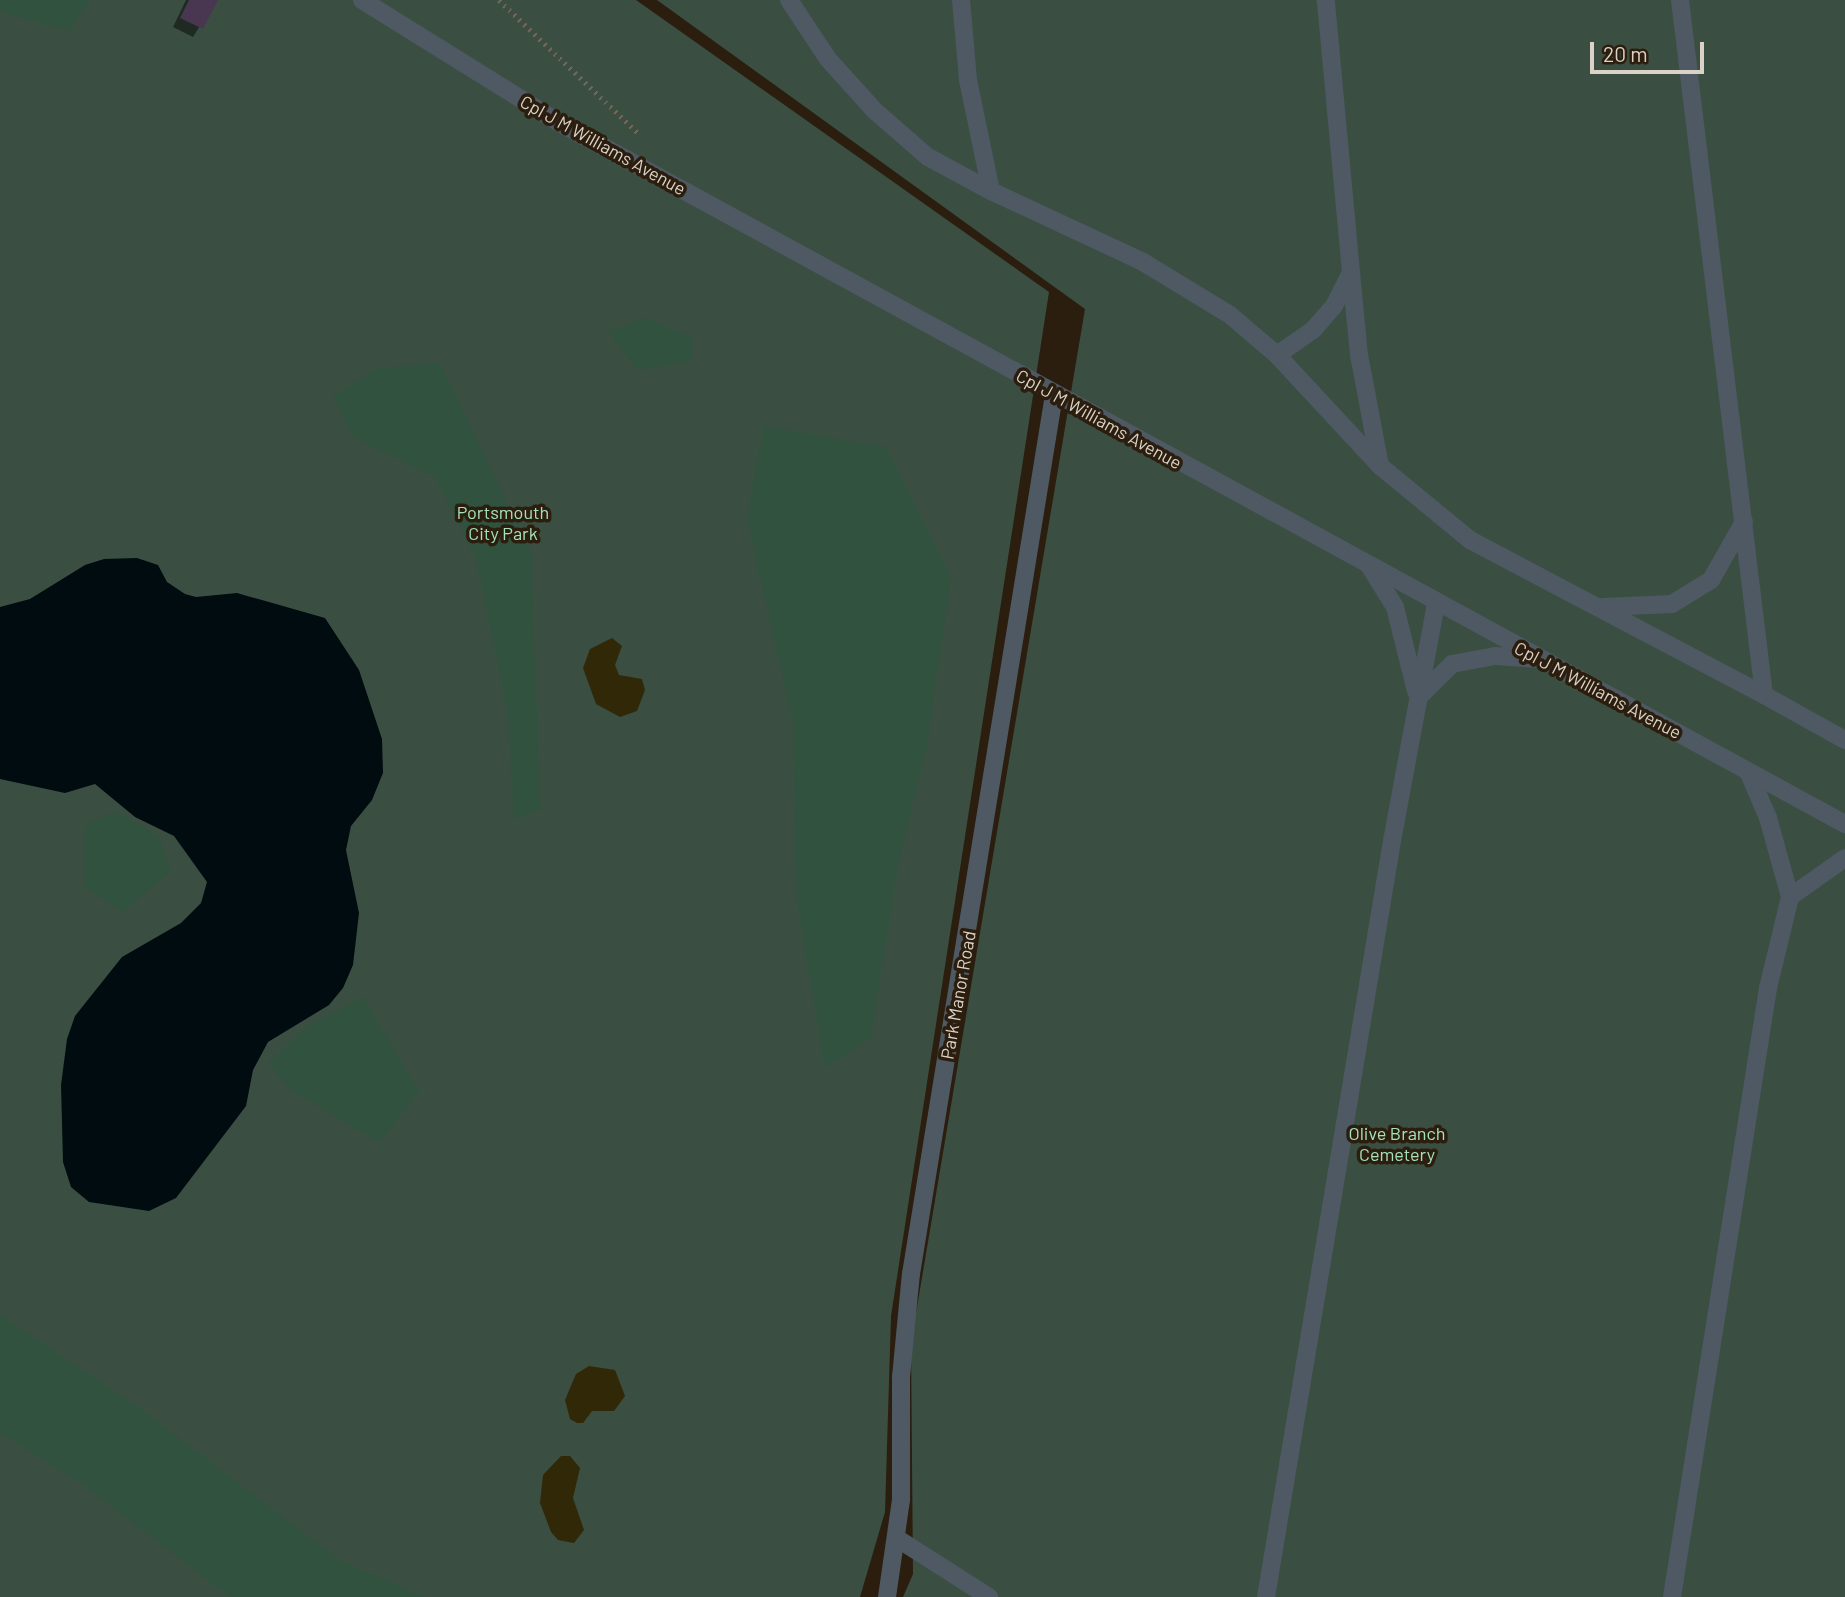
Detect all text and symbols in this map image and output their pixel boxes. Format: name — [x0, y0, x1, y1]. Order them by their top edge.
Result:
scale bar — [1593, 28, 1707, 72]
text: 20 m — [1603, 41, 1648, 66]
street label: Cpl J M Williams Avenue — [516, 90, 690, 200]
street label: Cpl J M Williams Avenue — [1012, 364, 1186, 474]
park label: Portsmouth City Park — [457, 502, 549, 544]
street label: Cpl J M Williams Avenue — [1511, 637, 1685, 743]
street label: Park Manor Road — [936, 929, 980, 1061]
park label: Olive Branch Cemetery — [1348, 1123, 1446, 1166]

